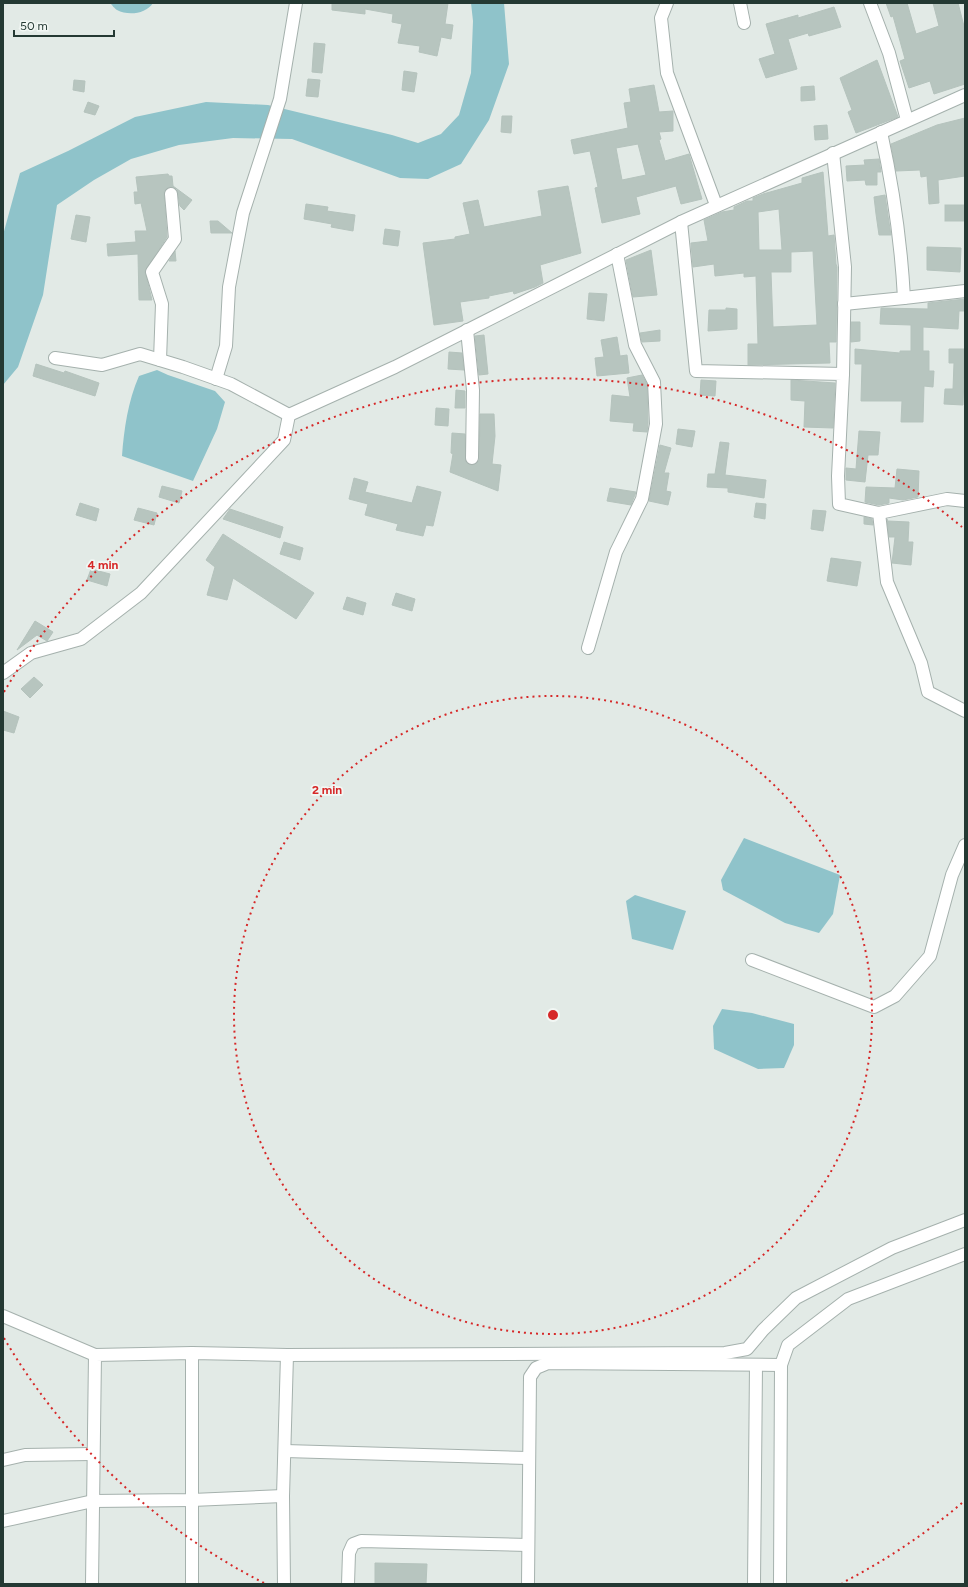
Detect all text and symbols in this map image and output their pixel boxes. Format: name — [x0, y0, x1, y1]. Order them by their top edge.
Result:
scale bar — [14, 12, 114, 38]
text: 50 m — [20, 19, 48, 33]
text: 4 min — [88, 558, 119, 572]
text: 2 min — [312, 783, 342, 797]
centre of rings — [546, 1008, 560, 1022]

